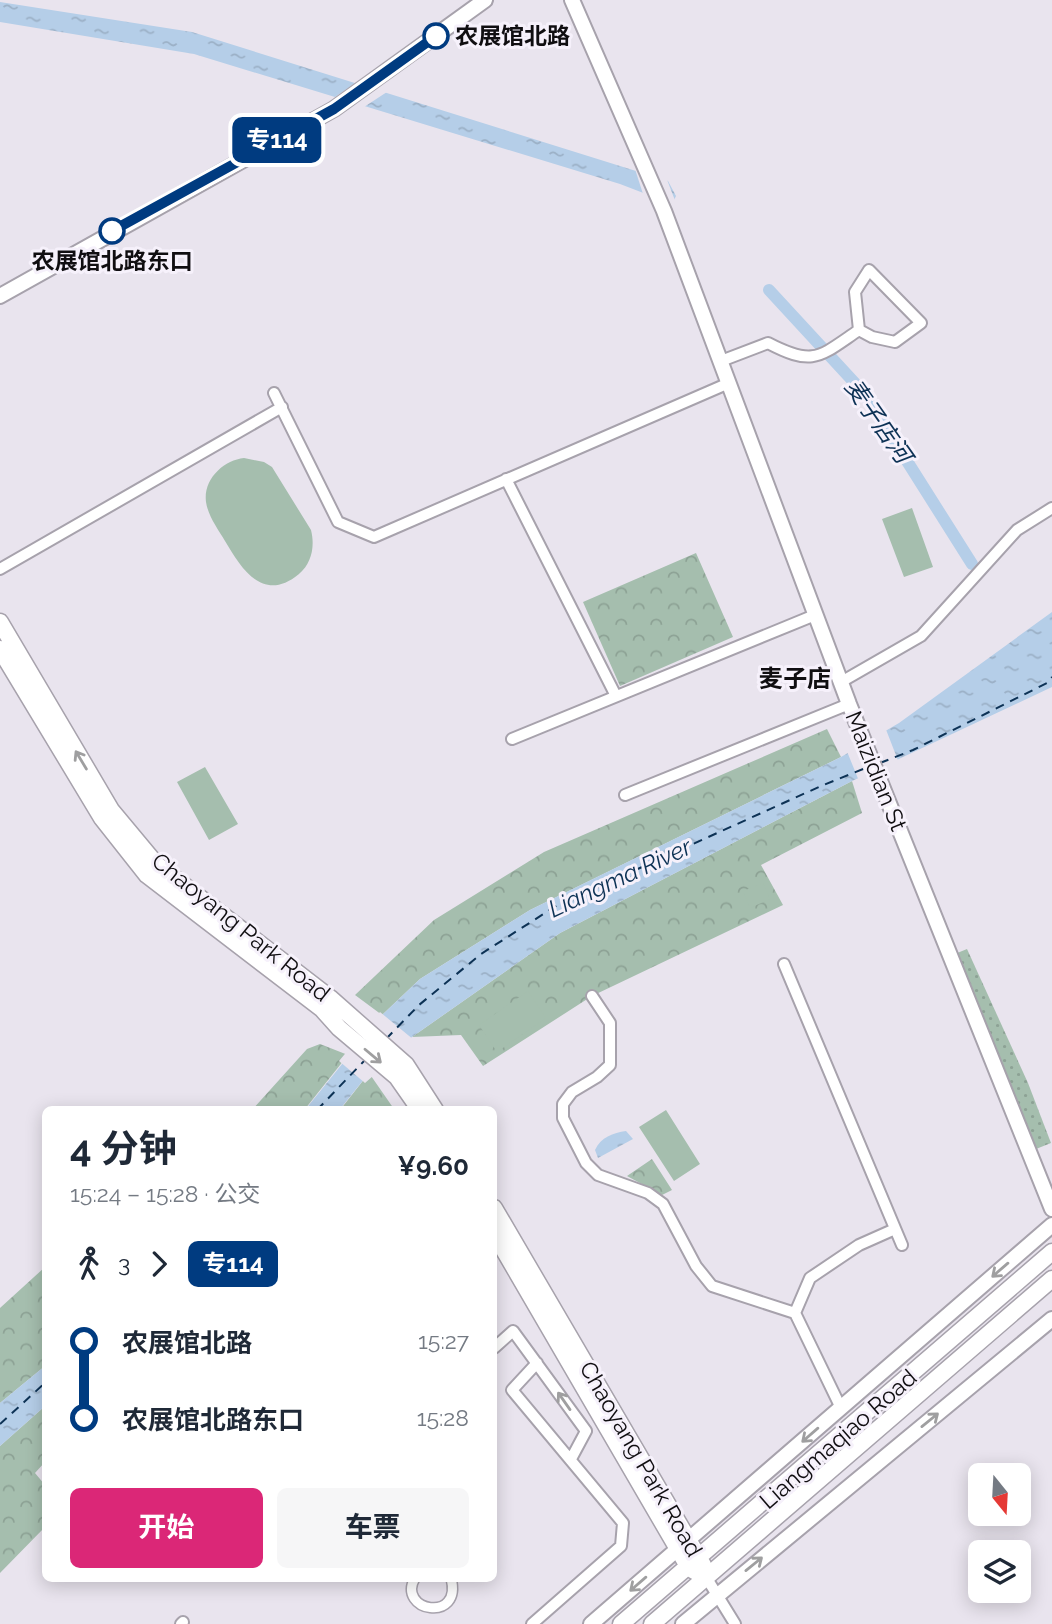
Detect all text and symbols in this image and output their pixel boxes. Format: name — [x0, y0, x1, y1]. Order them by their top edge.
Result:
place label: 农展馆北路 — [455, 22, 570, 49]
marker: 农展馆北路 — [423, 23, 449, 49]
line badge: 专114 — [228, 117, 326, 163]
text: 专114 — [246, 125, 308, 154]
marker: 农展馆北路东口 — [99, 218, 125, 244]
place label: 农展馆北路东口 — [32, 247, 193, 274]
water label: 麦子店河 — [839, 373, 920, 472]
district label: 麦子店 — [759, 664, 831, 693]
street label: Maizidian St — [840, 707, 913, 835]
one-way arrow — [74, 750, 88, 770]
water label: Liangma River — [544, 831, 697, 923]
street label: Chaoyang Park Road — [147, 847, 336, 1007]
one-way arrow — [364, 1048, 382, 1064]
text: 4 分钟 — [70, 1126, 177, 1171]
text: ¥9.60 — [398, 1151, 469, 1181]
text: 15:24 – 15:28 · 公交 — [70, 1180, 261, 1207]
icon: walk — [70, 1245, 108, 1283]
icon: forward — [140, 1245, 178, 1283]
text: 专114 — [202, 1249, 264, 1278]
text: 3 — [118, 1250, 130, 1277]
one-way arrow — [992, 1262, 1010, 1278]
text: 15:27 — [418, 1327, 469, 1354]
text: 农展馆北路 — [122, 1328, 252, 1358]
street label: Chaoyang Park Road — [574, 1356, 708, 1561]
street label: Liangmaqiao Road — [754, 1363, 922, 1514]
one-way arrow — [557, 1392, 571, 1411]
text: 15:28 — [417, 1404, 469, 1431]
text: 农展馆北路东口 — [122, 1405, 304, 1435]
one-way arrow — [920, 1412, 938, 1427]
one-way arrow — [801, 1427, 819, 1443]
north arrow — [968, 1463, 1031, 1526]
map controls — [968, 1463, 1031, 1603]
button: 开始 — [70, 1488, 263, 1568]
button: 车票 — [277, 1488, 469, 1568]
button: layers — [968, 1540, 1031, 1603]
one-way arrow — [745, 1556, 763, 1572]
one-way arrow — [629, 1576, 647, 1592]

